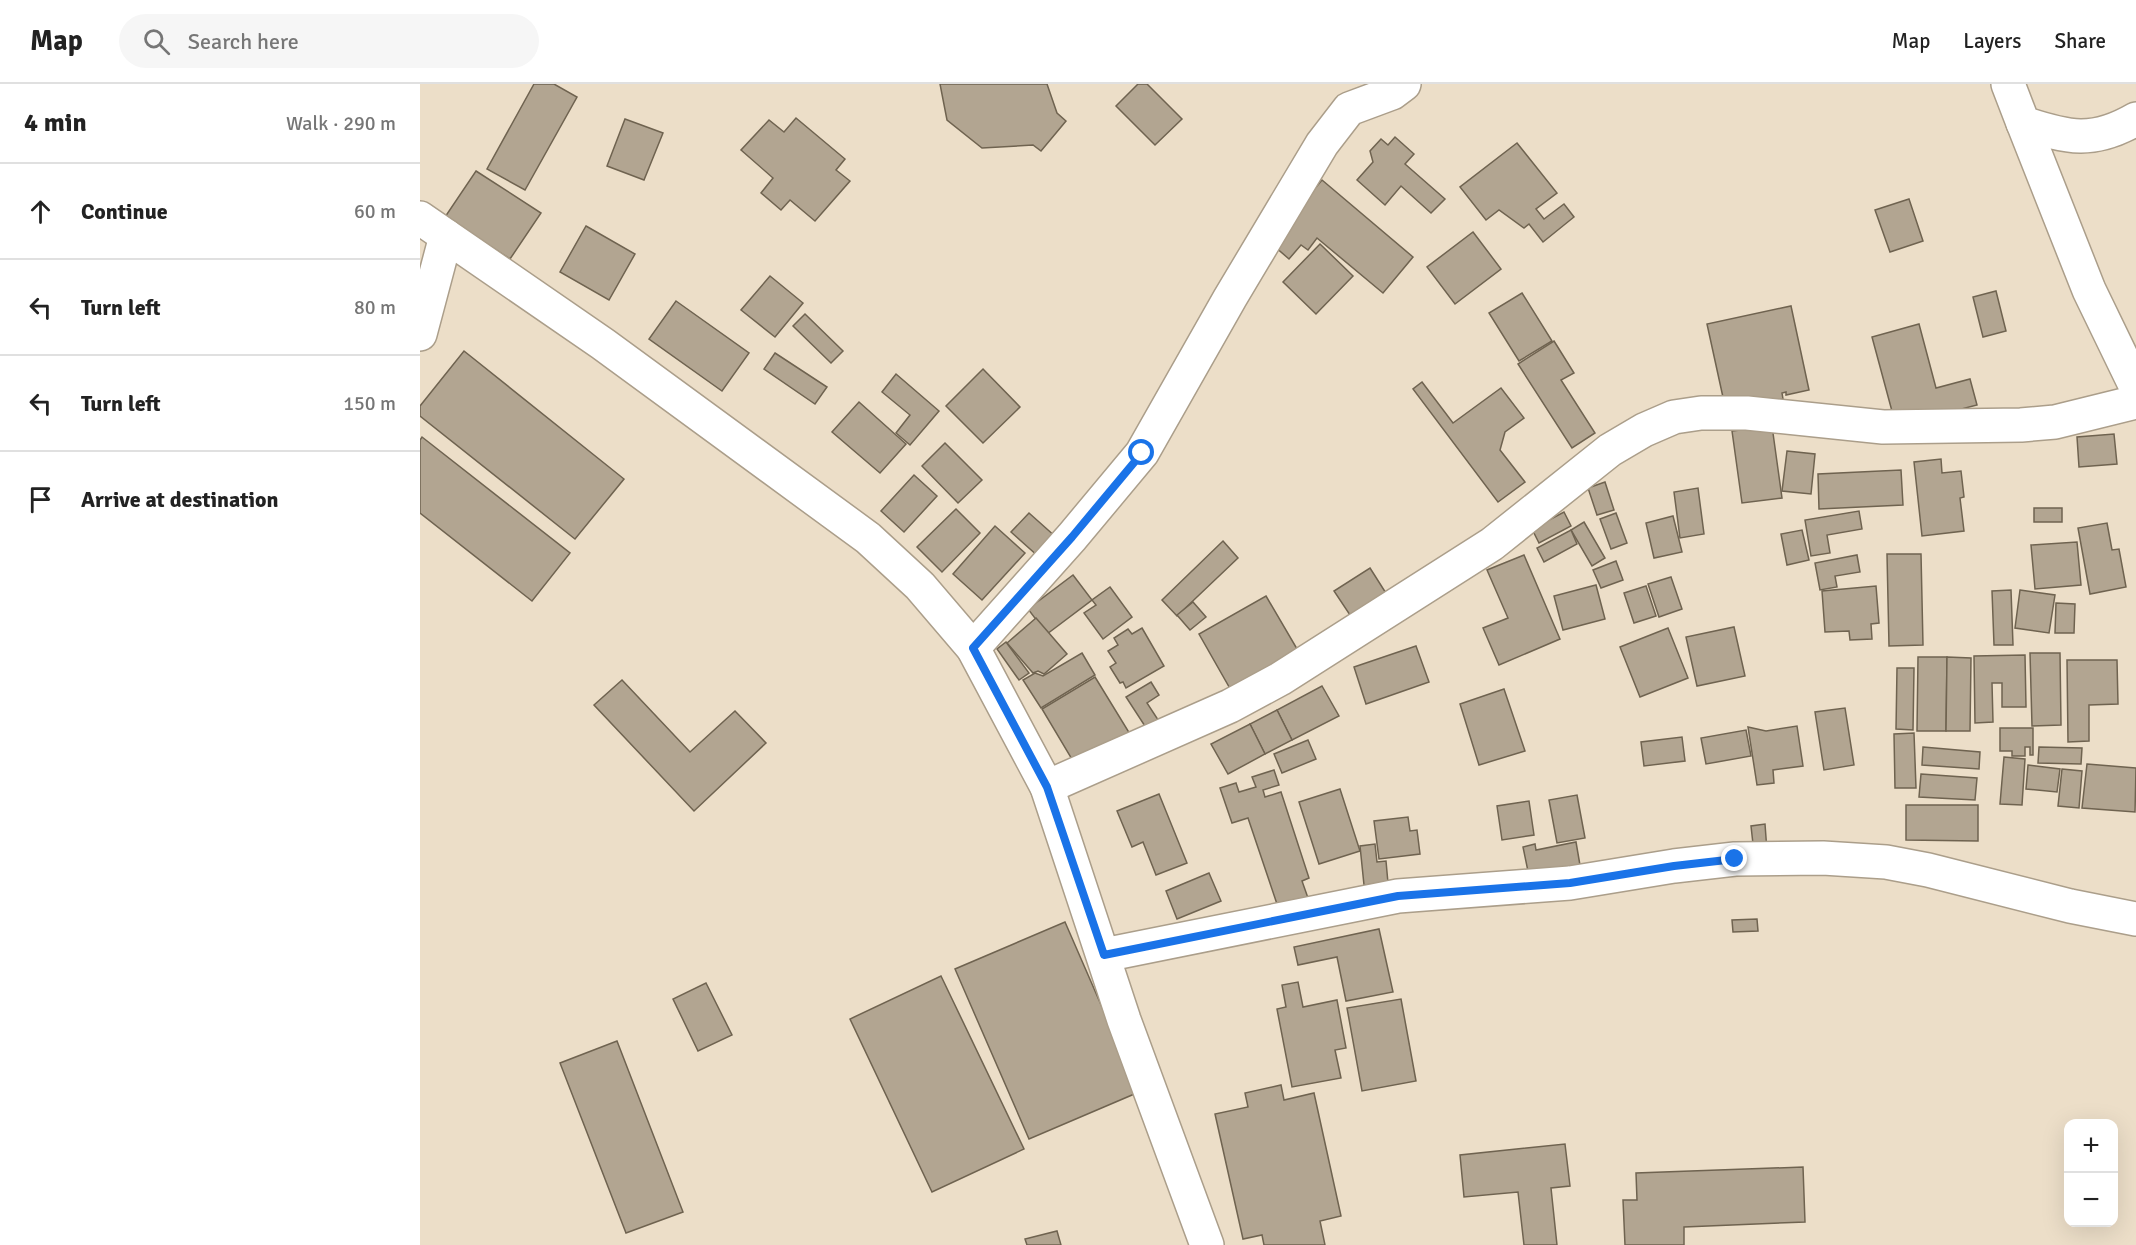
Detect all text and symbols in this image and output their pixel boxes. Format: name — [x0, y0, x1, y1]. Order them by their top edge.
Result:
search box — [119, 14, 539, 68]
text: Map — [30, 24, 83, 58]
icon: search — [140, 25, 173, 58]
text: Search here — [188, 28, 299, 55]
text: Map — [1892, 28, 1930, 54]
text: Layers — [1963, 28, 2021, 54]
text: Share — [2054, 28, 2106, 54]
text: 4 min — [24, 107, 87, 139]
text: Walk · 290 m — [286, 111, 396, 136]
icon: ahead — [24, 195, 57, 228]
text: Continue — [81, 198, 168, 225]
text: 60 m — [354, 199, 396, 224]
icon: left — [24, 291, 57, 324]
text: Turn left — [81, 294, 161, 321]
text: 80 m — [354, 295, 396, 320]
icon: left — [24, 387, 57, 420]
text: Turn left — [81, 390, 161, 417]
text: 150 m — [343, 391, 396, 416]
route start — [1128, 439, 1154, 465]
icon: arrive — [24, 483, 57, 516]
text: Arrive at destination — [81, 486, 278, 513]
route end — [1721, 845, 1747, 871]
map controls — [2064, 1119, 2118, 1227]
button: + — [2064, 1119, 2118, 1173]
button: − — [2064, 1173, 2118, 1227]

